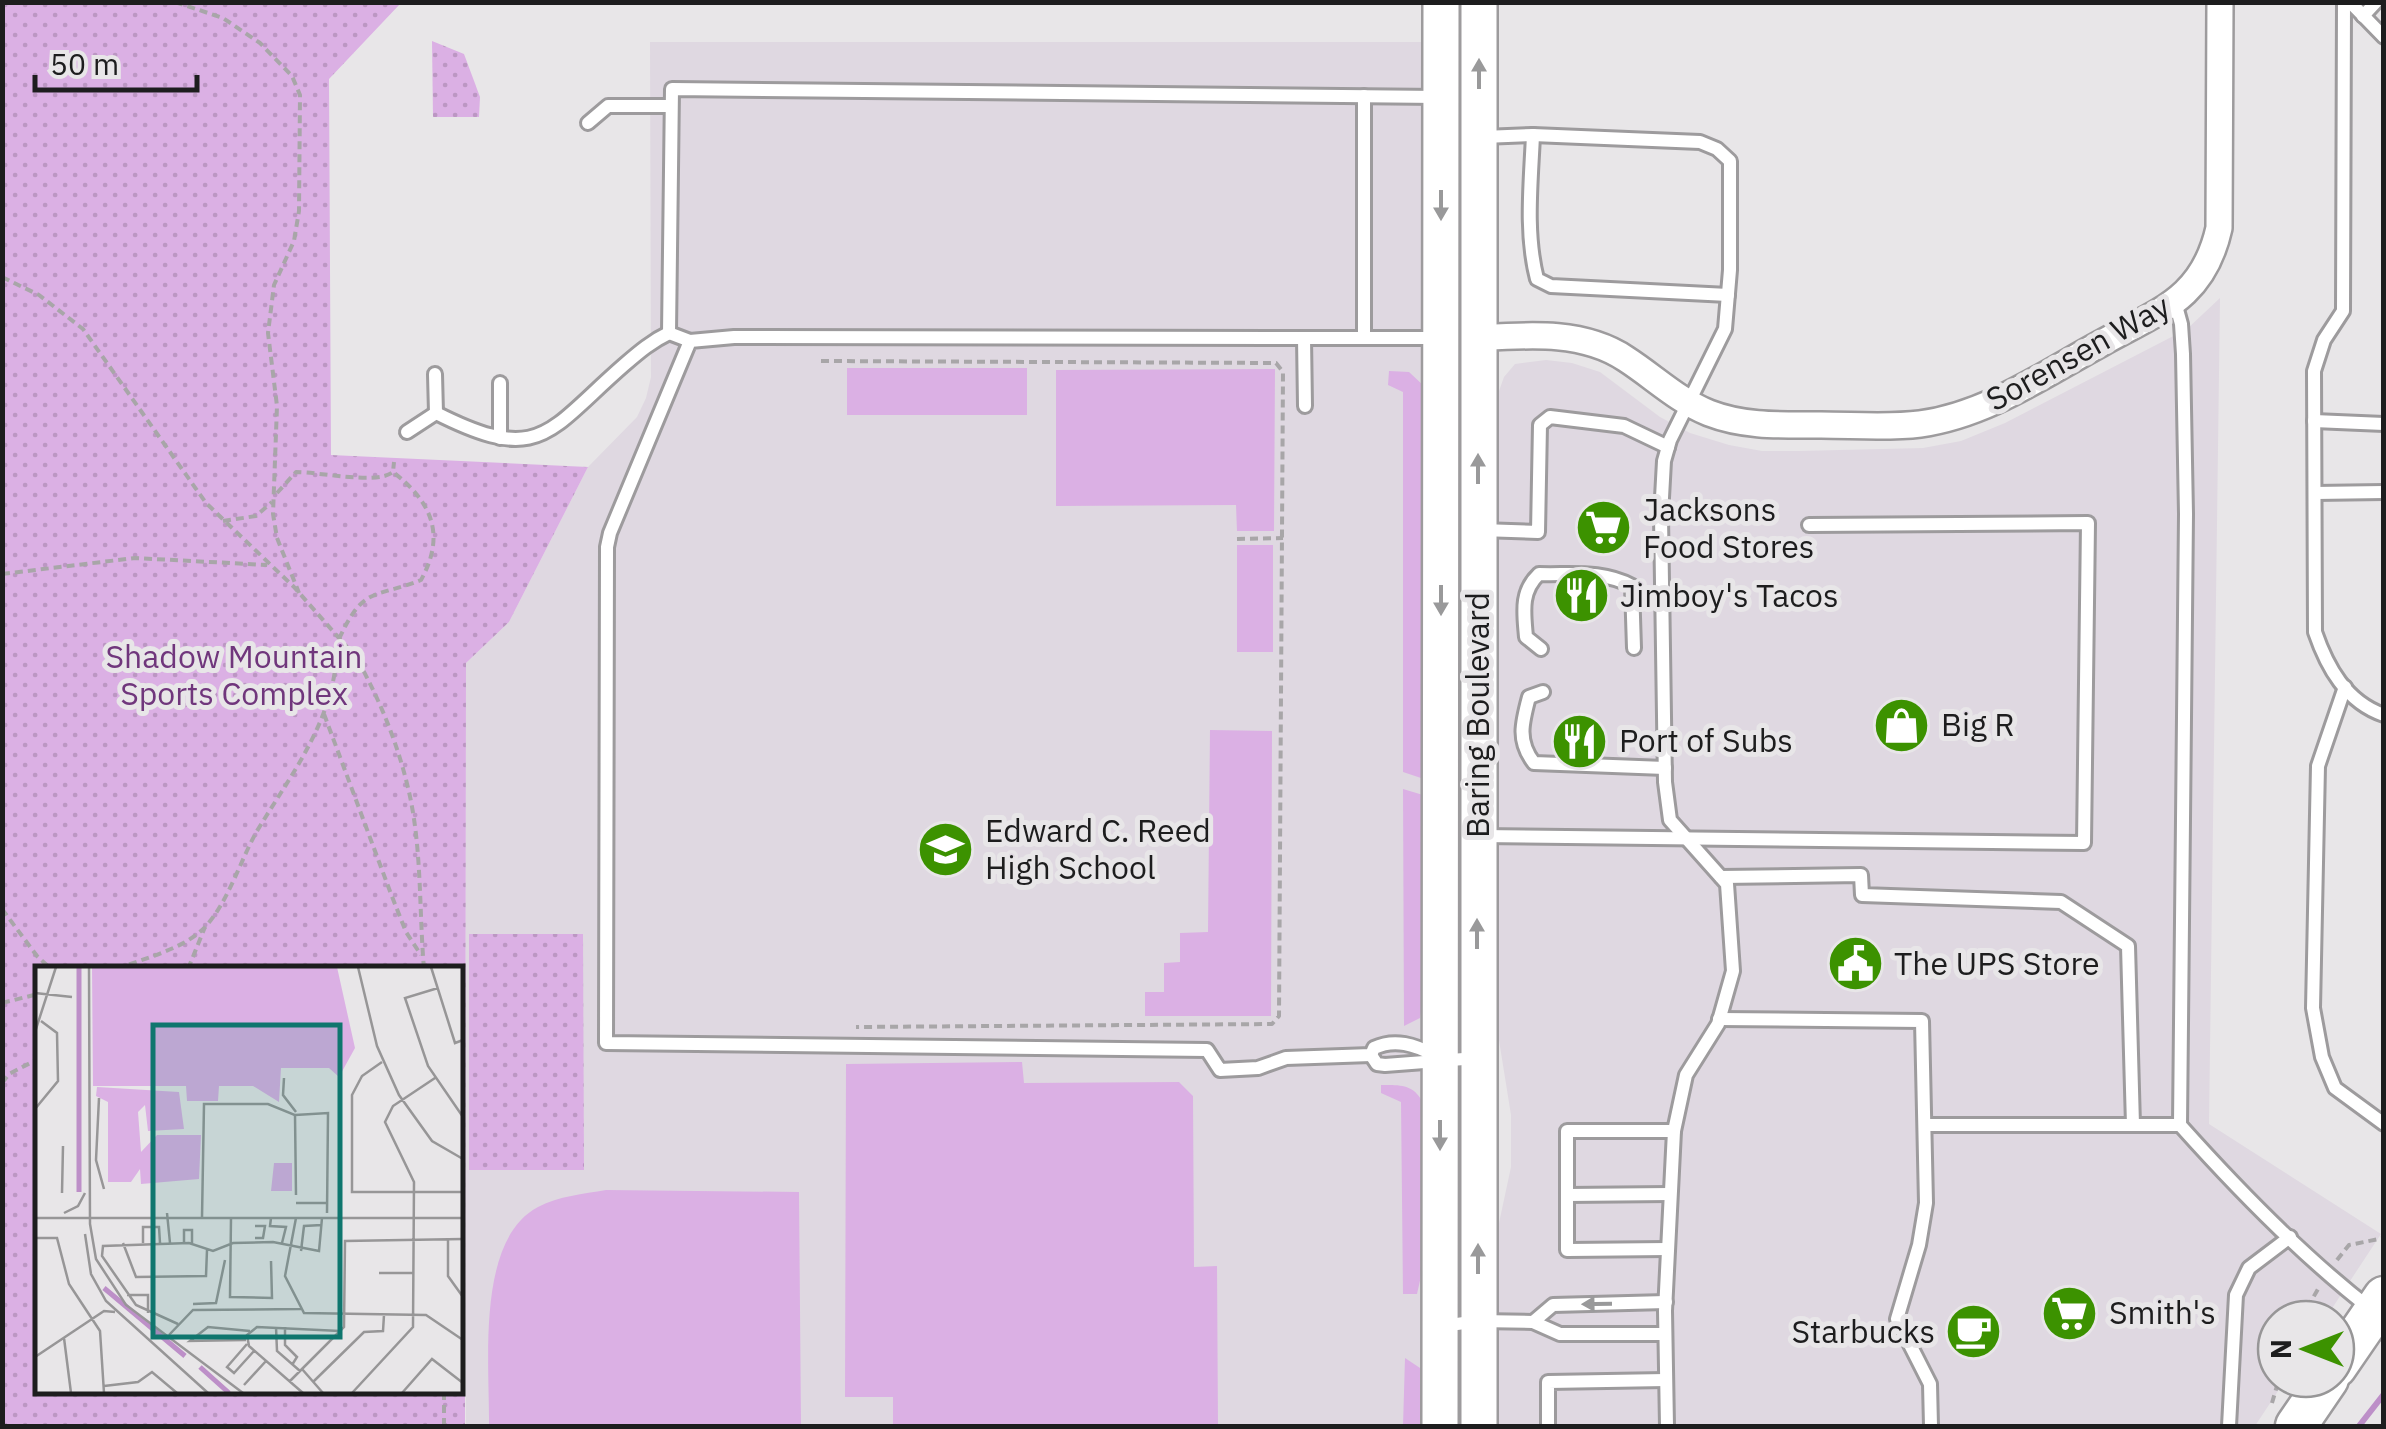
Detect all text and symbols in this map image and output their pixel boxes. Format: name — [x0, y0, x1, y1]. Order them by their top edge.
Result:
scale bar — [35, 30, 198, 92]
text: 50 m — [50, 44, 119, 83]
one-way arrow — [1471, 58, 1487, 90]
one-way arrow — [1433, 189, 1449, 221]
street label: Sorensen Way — [1978, 284, 2177, 420]
one-way arrow — [1470, 453, 1486, 485]
place label: Jacksons Food Stores — [1643, 488, 1814, 567]
supermarket icon: Jacksons Food Stores — [1574, 498, 1634, 558]
restaurant icon: Jimboy's Tacos — [1551, 566, 1611, 626]
place label: Jimboy's Tacos — [1620, 574, 1839, 616]
one-way arrow — [1433, 584, 1449, 616]
street label: Baring Boulevard — [1456, 592, 1498, 838]
park label: Shadow Mountain Sports Complex — [105, 635, 363, 714]
shop icon: Big R — [1872, 695, 1932, 755]
place label: Big R — [1941, 703, 2015, 745]
restaurant icon: Port of Subs — [1550, 711, 1610, 771]
place label: Port of Subs — [1619, 719, 1793, 761]
place label: Edward C. Reed High School — [985, 809, 1211, 888]
school or university icon: Edward C. Reed High School — [916, 819, 976, 879]
one-way arrow — [1469, 918, 1485, 950]
public building icon: The UPS Store — [1825, 934, 1885, 994]
place label: The UPS Store — [1894, 942, 2100, 984]
inset map — [35, 966, 462, 1394]
one-way arrow — [1432, 1119, 1448, 1151]
one-way arrow — [1470, 1243, 1486, 1275]
supermarket icon: Smith's — [2040, 1283, 2100, 1343]
place label: Smith's — [2109, 1291, 2216, 1333]
one-way arrow — [1580, 1297, 1612, 1313]
north arrow — [2256, 1299, 2356, 1399]
cafe icon: Starbucks — [1944, 1302, 2004, 1362]
place label: Starbucks — [1791, 1310, 1935, 1352]
text: N — [2262, 1339, 2299, 1359]

